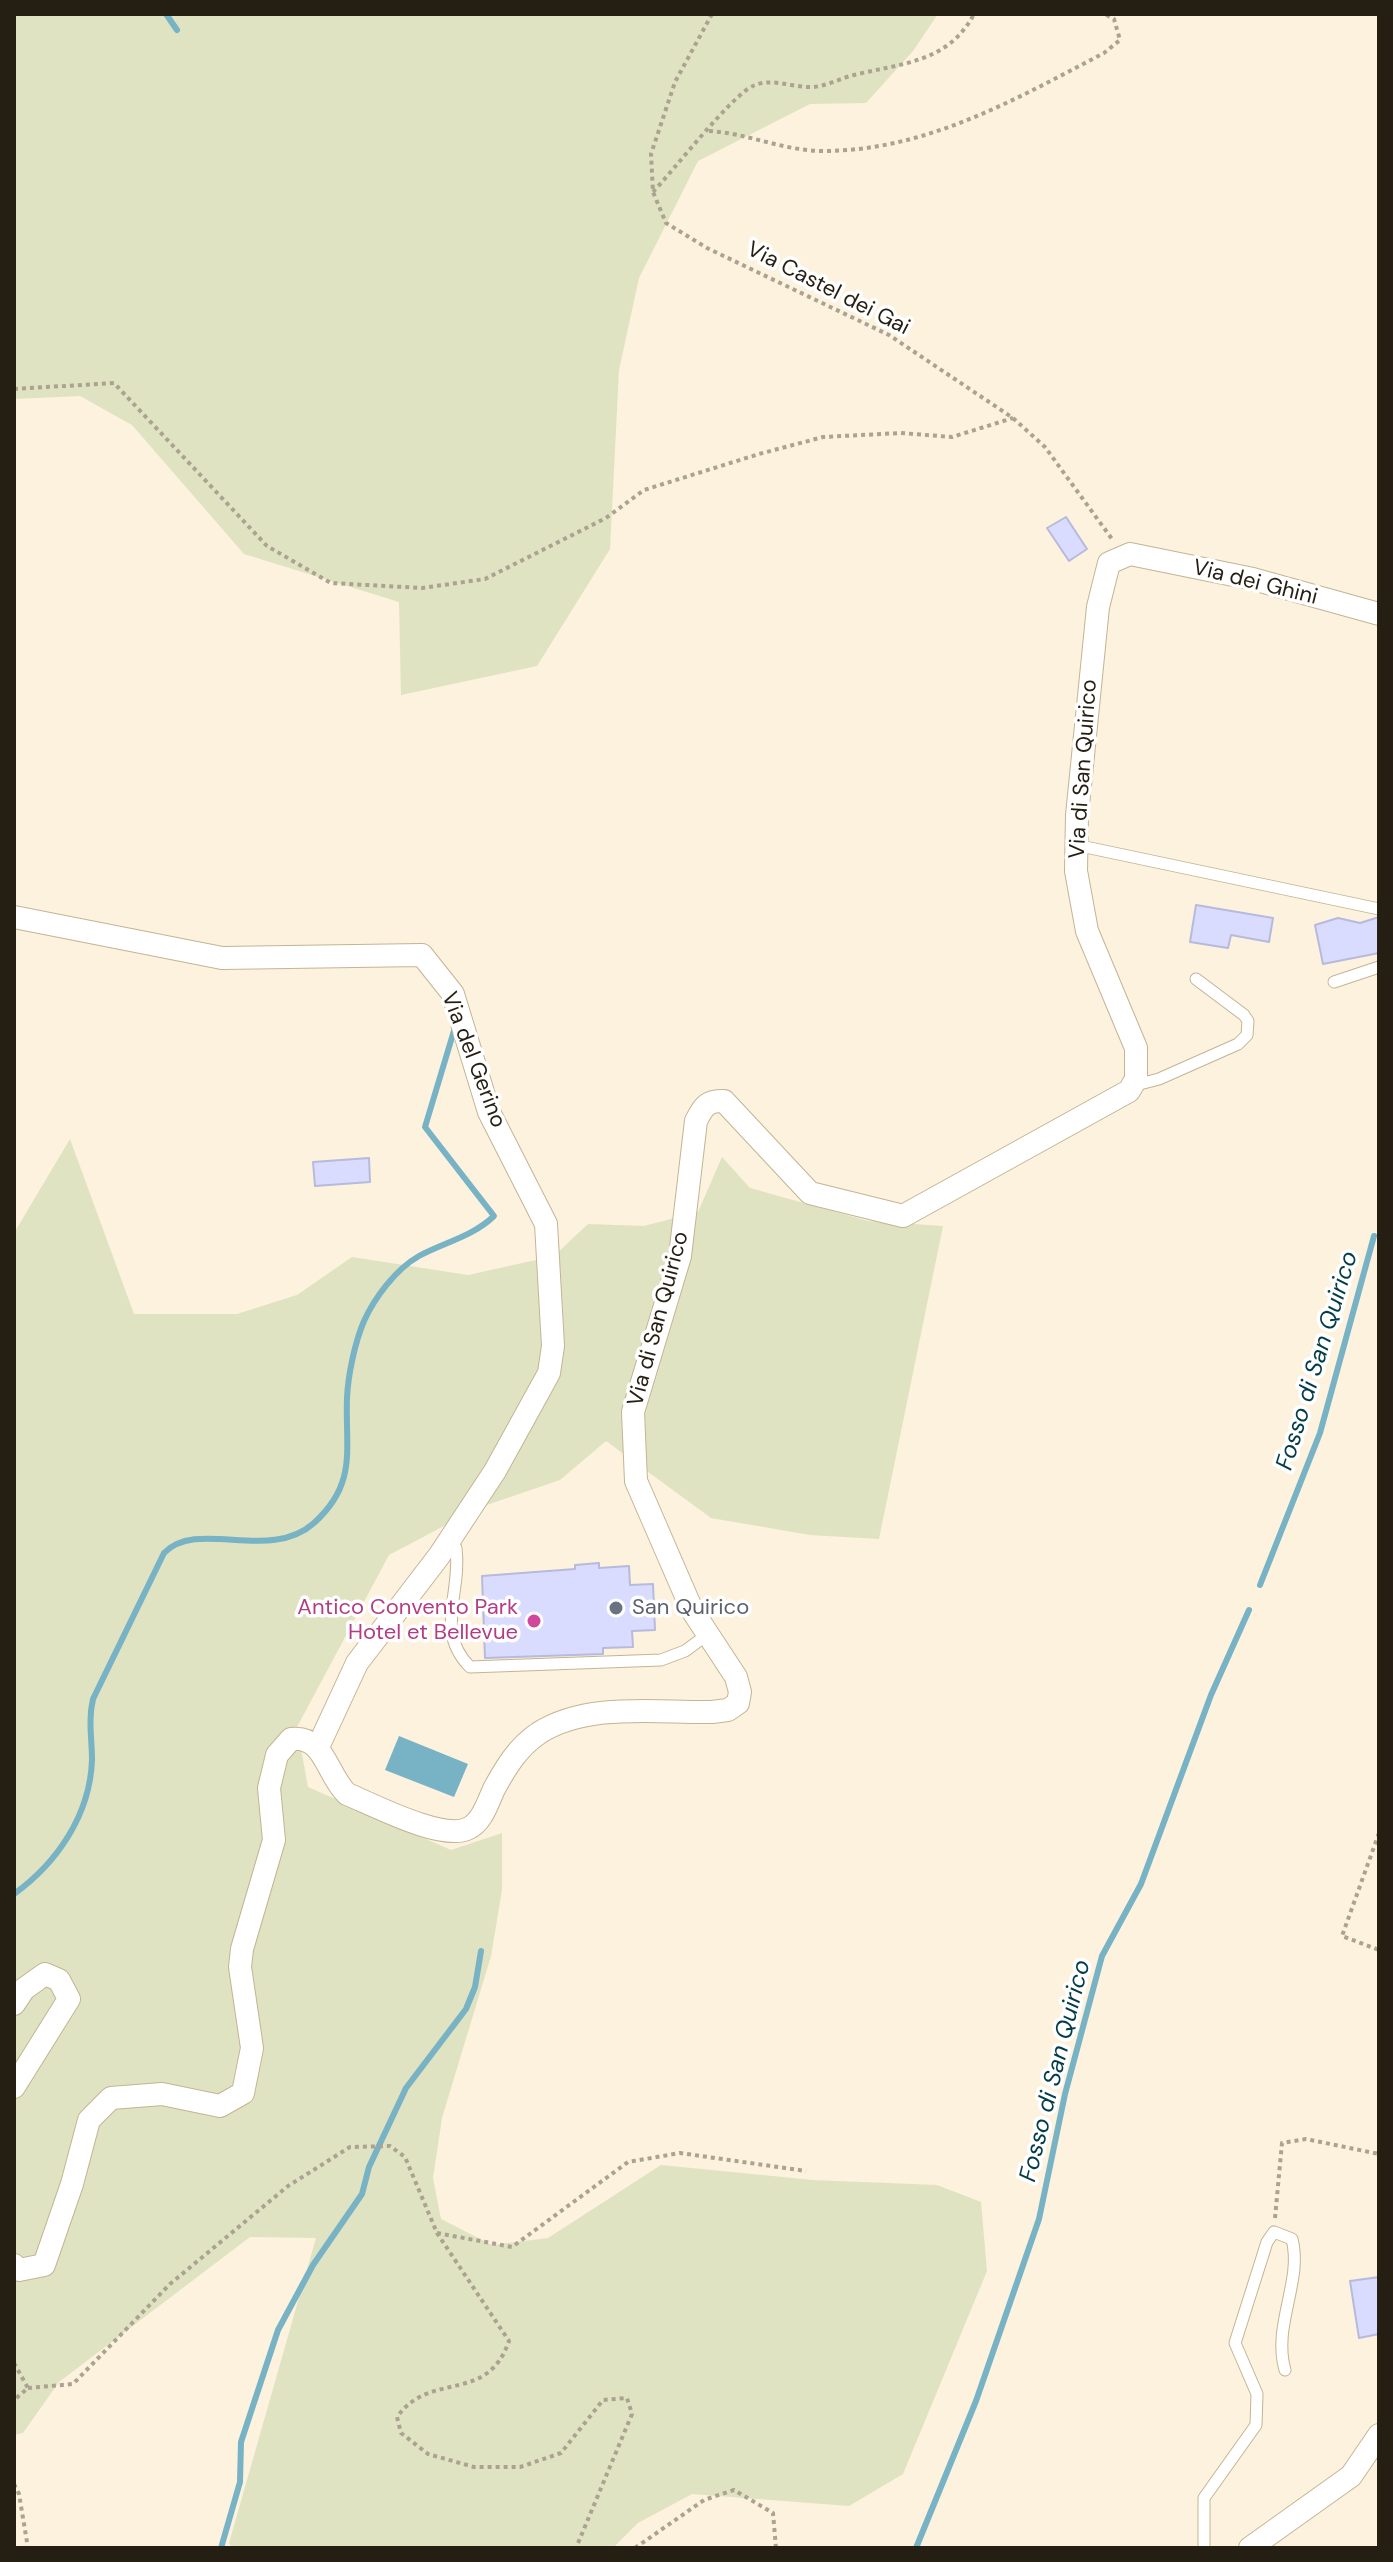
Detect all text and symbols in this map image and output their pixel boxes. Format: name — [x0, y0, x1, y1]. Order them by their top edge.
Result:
street label: Via Castel dei Gai — [742, 237, 914, 341]
street label: Via dei Ghini — [1190, 555, 1320, 611]
street label: Via di San Quirico — [1065, 678, 1103, 860]
street label: Via del Gerino — [435, 988, 511, 1132]
street label: Via di San Quirico — [623, 1229, 695, 1409]
water label: Fosso di San Quirico — [1271, 1248, 1365, 1474]
place label: Antico Convento Park Hotel et Bellevue — [297, 1595, 518, 1646]
place label: San Quirico — [632, 1595, 749, 1621]
marker: San Quirico — [607, 1599, 625, 1617]
marker: Antico Convento Park Hotel et Bellevue — [525, 1612, 543, 1630]
water label: Fosso di San Quirico — [1015, 1957, 1097, 2185]

